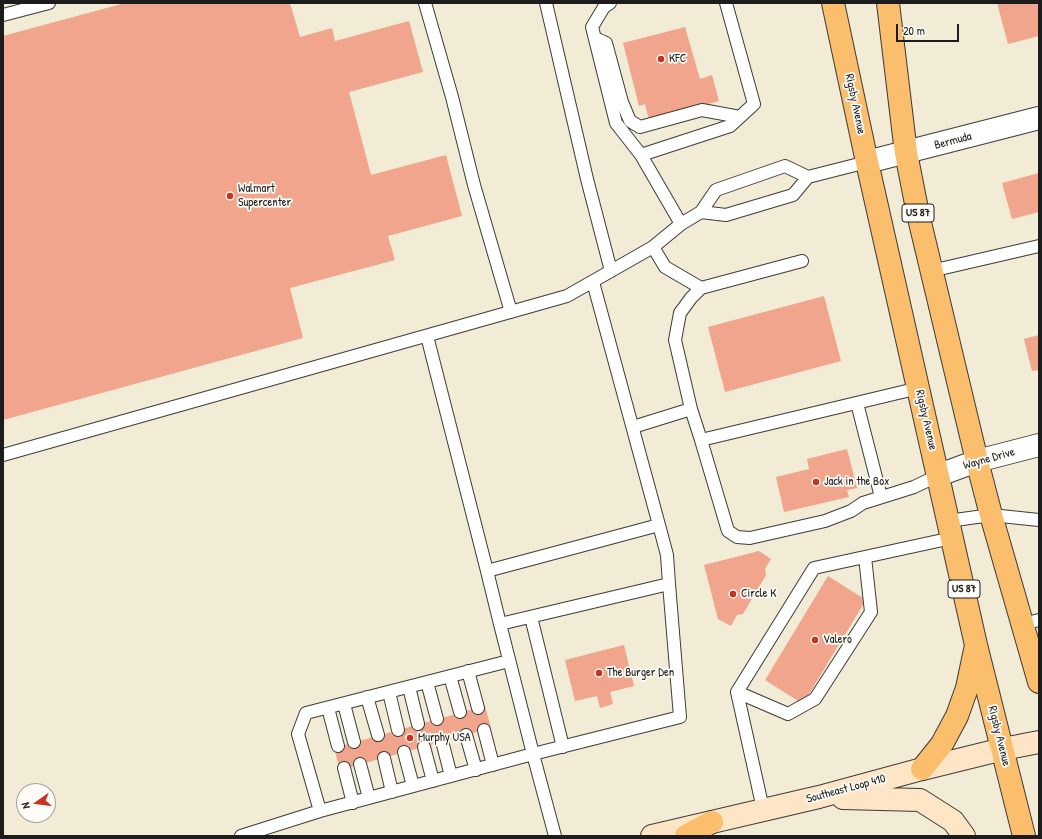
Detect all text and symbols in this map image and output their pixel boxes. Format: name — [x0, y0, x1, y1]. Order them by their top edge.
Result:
scale bar — [898, 16, 961, 42]
text: 20 m — [903, 22, 925, 39]
place label: KFC — [669, 52, 686, 66]
marker: KFC — [656, 54, 666, 64]
street label: Rigsby Avenue — [842, 73, 868, 135]
street label: Bermuda — [933, 129, 973, 153]
place label: Walmart Supercenter — [238, 182, 291, 210]
marker: Walmart Supercenter — [225, 191, 235, 201]
road number: US 87 — [902, 204, 934, 222]
street label: Rigsby Avenue — [912, 389, 940, 451]
street label: Wayne Drive — [962, 445, 1016, 473]
place label: Jack in the Box — [824, 475, 889, 489]
marker: Jack in the Box — [811, 477, 821, 487]
road number: US 87 — [948, 580, 980, 598]
place label: Circle K — [741, 587, 777, 601]
marker: Circle K — [728, 589, 738, 599]
place label: Valero — [823, 633, 852, 647]
marker: Valero — [810, 635, 820, 645]
place label: The Burger Den — [607, 666, 674, 680]
marker: The Burger Den — [594, 668, 604, 678]
street label: Rigsby Avenue — [985, 705, 1013, 767]
place label: Murphy USA — [418, 731, 471, 745]
marker: Murphy USA — [405, 733, 415, 743]
street label: Southeast Loop 410 — [805, 771, 887, 807]
north arrow — [16, 783, 56, 823]
text: N — [18, 801, 33, 810]

